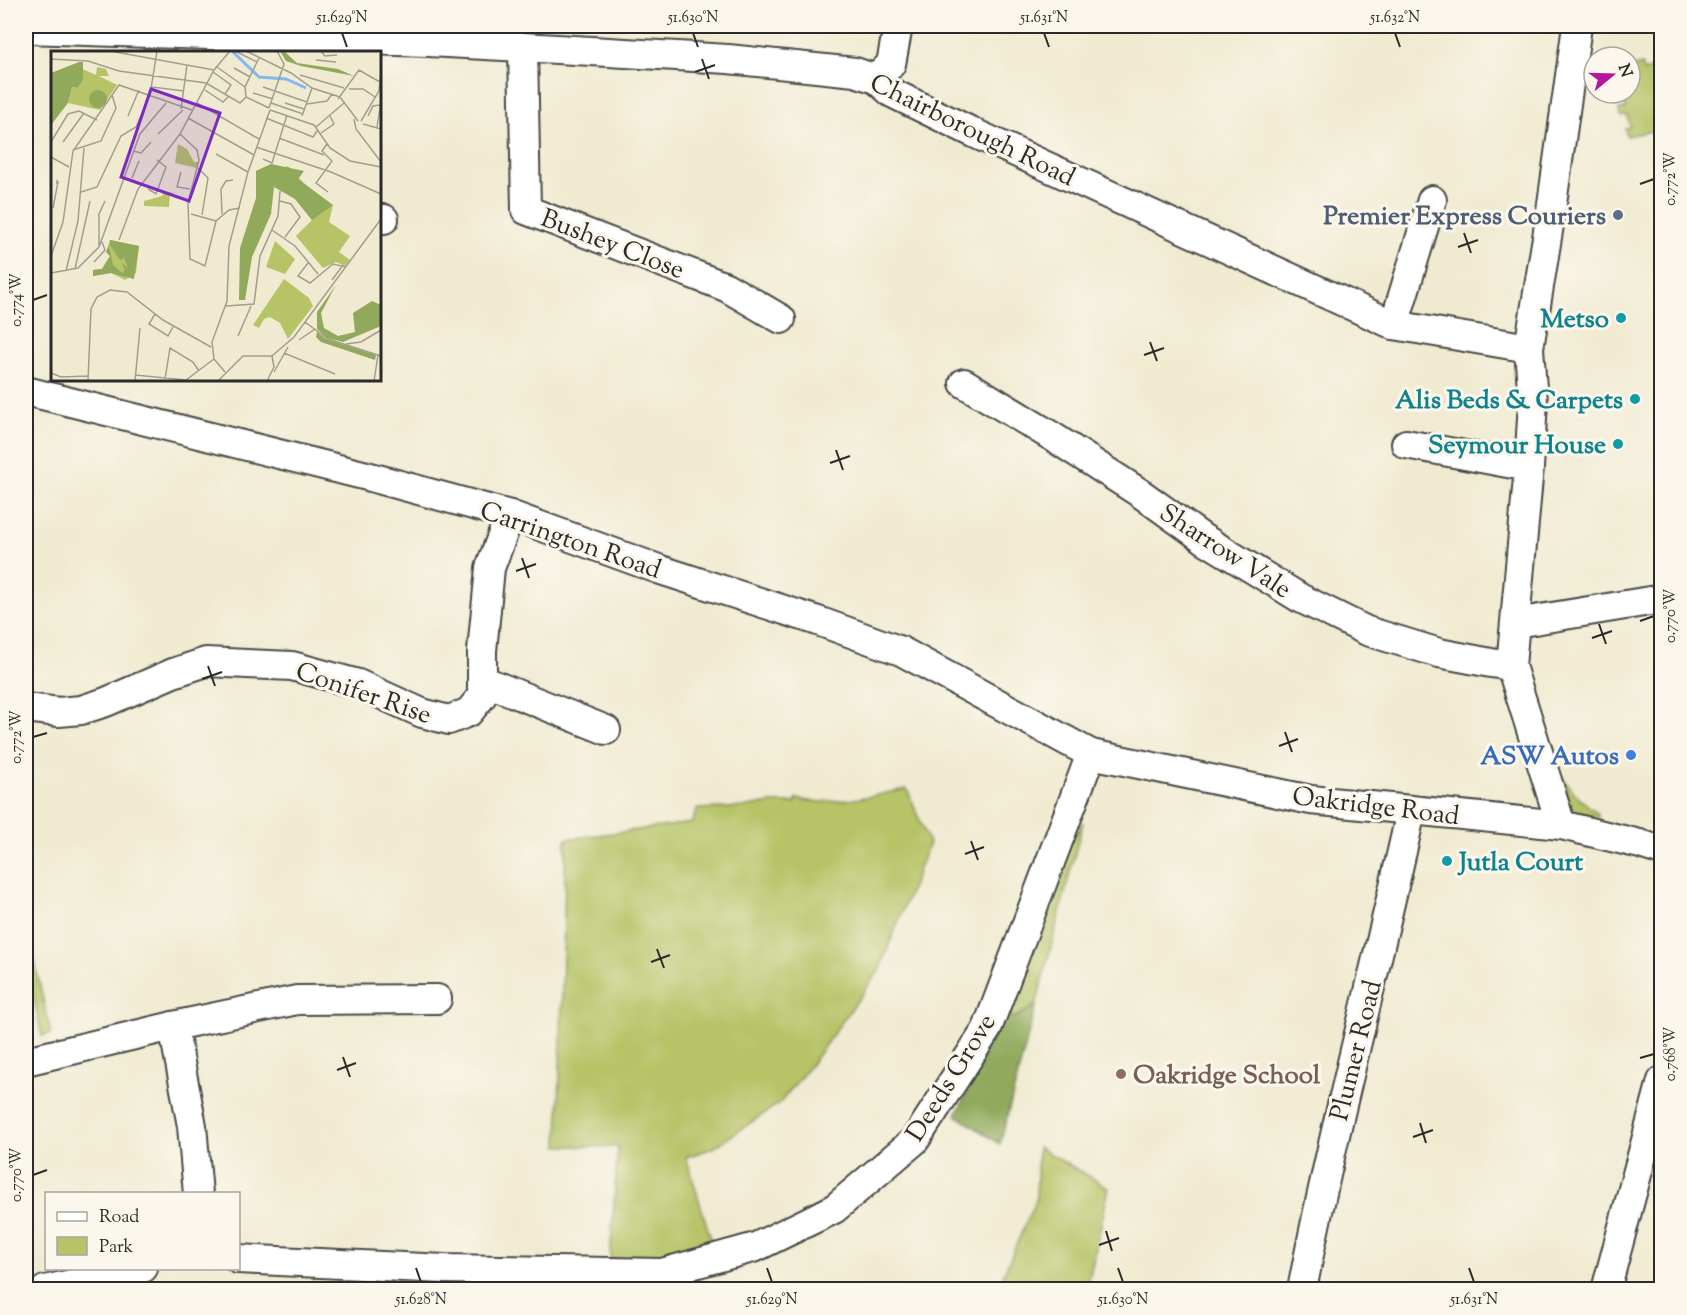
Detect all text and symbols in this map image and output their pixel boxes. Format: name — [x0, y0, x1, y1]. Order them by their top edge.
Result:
text: 51.629°N — [316, 8, 367, 29]
text: 51.630°N — [667, 8, 718, 29]
text: 51.631°N — [1019, 8, 1068, 29]
text: 51.632°N — [1369, 8, 1420, 29]
north arrow — [1582, 45, 1642, 105]
inset map — [51, 51, 381, 381]
text: N — [1611, 61, 1637, 81]
street label: Chairborough Road — [863, 65, 1081, 197]
text: 0.772°W — [1661, 152, 1682, 206]
place label: Premier Express Couriers — [1323, 199, 1606, 236]
street label: Bushey Close — [535, 201, 689, 290]
marker: Premier Express Couriers — [1611, 208, 1625, 222]
text: 0.774°W — [7, 273, 28, 327]
place label: Metso — [1540, 302, 1609, 339]
marker: Metso — [1614, 311, 1628, 325]
place label: Alis Beds & Carpets — [1395, 383, 1623, 420]
marker: Alis Beds & Carpets — [1628, 392, 1642, 406]
place label: Seymour House — [1428, 428, 1606, 465]
marker: Seymour House — [1611, 437, 1625, 451]
street label: Carrington Road — [475, 493, 666, 590]
street label: Sharrow Vale — [1151, 495, 1298, 609]
text: 0.770°W — [1661, 589, 1682, 643]
street label: Conifer Rise — [290, 654, 436, 735]
text: 0.772°W — [7, 710, 28, 764]
place label: ASW Autos — [1480, 739, 1619, 776]
marker: ASW Autos — [1624, 748, 1638, 762]
street label: Oakridge Road — [1290, 779, 1462, 836]
place label: Jutla Court — [1457, 845, 1583, 882]
marker: Jutla Court — [1440, 854, 1454, 868]
street label: Plumer Road — [1322, 976, 1393, 1125]
street label: Deeds Grove — [898, 1007, 1006, 1149]
text: 0.768°W — [1661, 1026, 1682, 1081]
place label: Oakridge School — [1133, 1058, 1321, 1095]
marker: Oakridge School — [1114, 1067, 1128, 1081]
text: 0.770°W — [7, 1148, 28, 1202]
legend — [45, 1192, 240, 1270]
text: Road — [99, 1205, 139, 1231]
text: Park — [99, 1235, 134, 1261]
text: 51.628°N — [394, 1290, 447, 1311]
text: 51.629°N — [746, 1290, 797, 1311]
text: 51.630°N — [1097, 1290, 1148, 1311]
text: 51.631°N — [1449, 1290, 1498, 1311]

